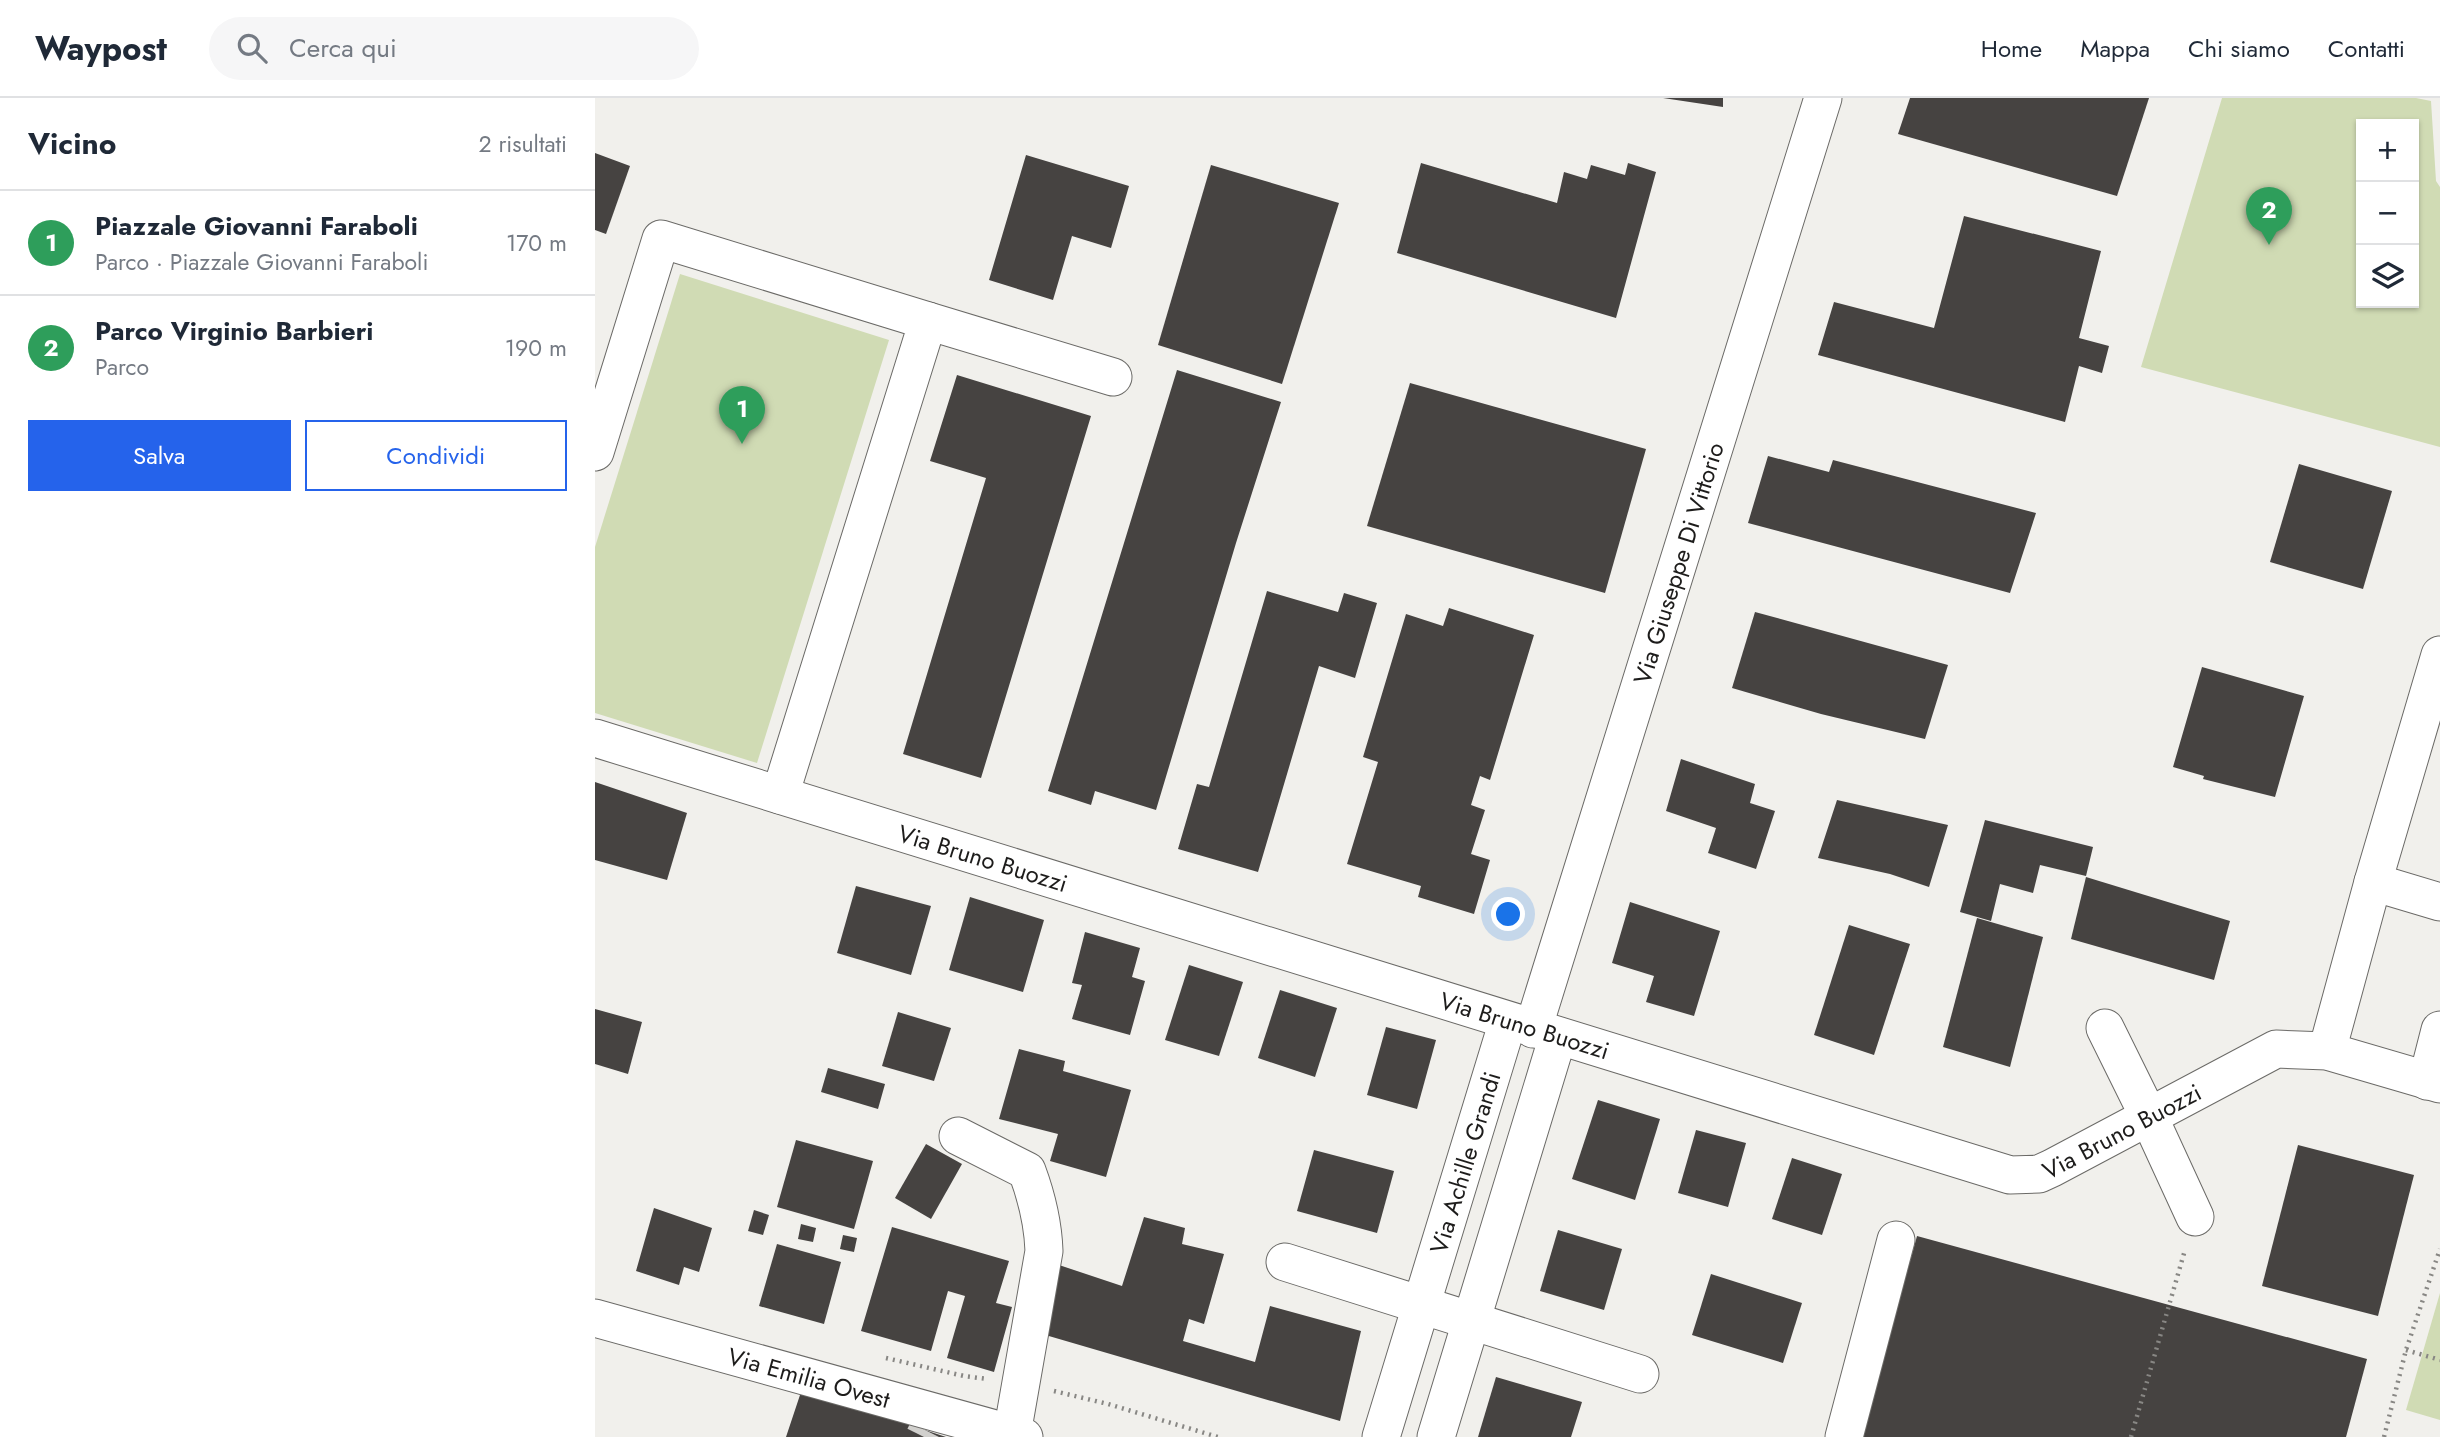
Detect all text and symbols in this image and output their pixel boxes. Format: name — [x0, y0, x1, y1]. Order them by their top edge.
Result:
search box — [209, 17, 699, 80]
text: Waypost — [35, 25, 167, 72]
icon: search — [233, 29, 271, 67]
text: Cerca qui — [289, 29, 397, 67]
text: Home — [1981, 31, 2042, 66]
text: Mappa — [2080, 31, 2150, 66]
text: Chi siamo — [2188, 31, 2290, 66]
text: Contatti — [2328, 31, 2405, 66]
map controls — [2356, 119, 2419, 308]
button: + — [2356, 119, 2419, 182]
text: Vicino — [28, 122, 116, 165]
text: 2 risultati — [478, 127, 567, 161]
button: − — [2356, 182, 2419, 245]
pin: 2 — [2246, 187, 2292, 245]
text: Piazzale Giovanni Faraboli — [95, 207, 418, 245]
text: 1 — [45, 226, 57, 260]
text: 170 m — [506, 226, 567, 260]
text: Parco · Piazzale Giovanni Faraboli — [95, 245, 428, 279]
button: layers — [2356, 245, 2419, 308]
text: Parco Virginio Barbieri — [95, 312, 374, 350]
text: 2 — [43, 331, 59, 365]
text: 190 m — [505, 331, 567, 365]
text: Parco — [95, 350, 149, 384]
pin: 1 — [719, 386, 765, 444]
button: Salva — [28, 420, 291, 491]
button: Condividi — [305, 420, 567, 491]
street label: Via Giuseppe Di Vittorio — [1624, 438, 1732, 688]
street label: Via Bruno Buozzi — [894, 815, 1072, 900]
your location — [1491, 897, 1525, 931]
street label: Via Bruno Buozzi — [1436, 982, 1614, 1068]
street label: Via Achille Grandi — [1421, 1067, 1509, 1258]
street label: Via Bruno Buozzi — [2036, 1074, 2207, 1188]
street label: Via Emilia Ovest — [724, 1338, 894, 1417]

